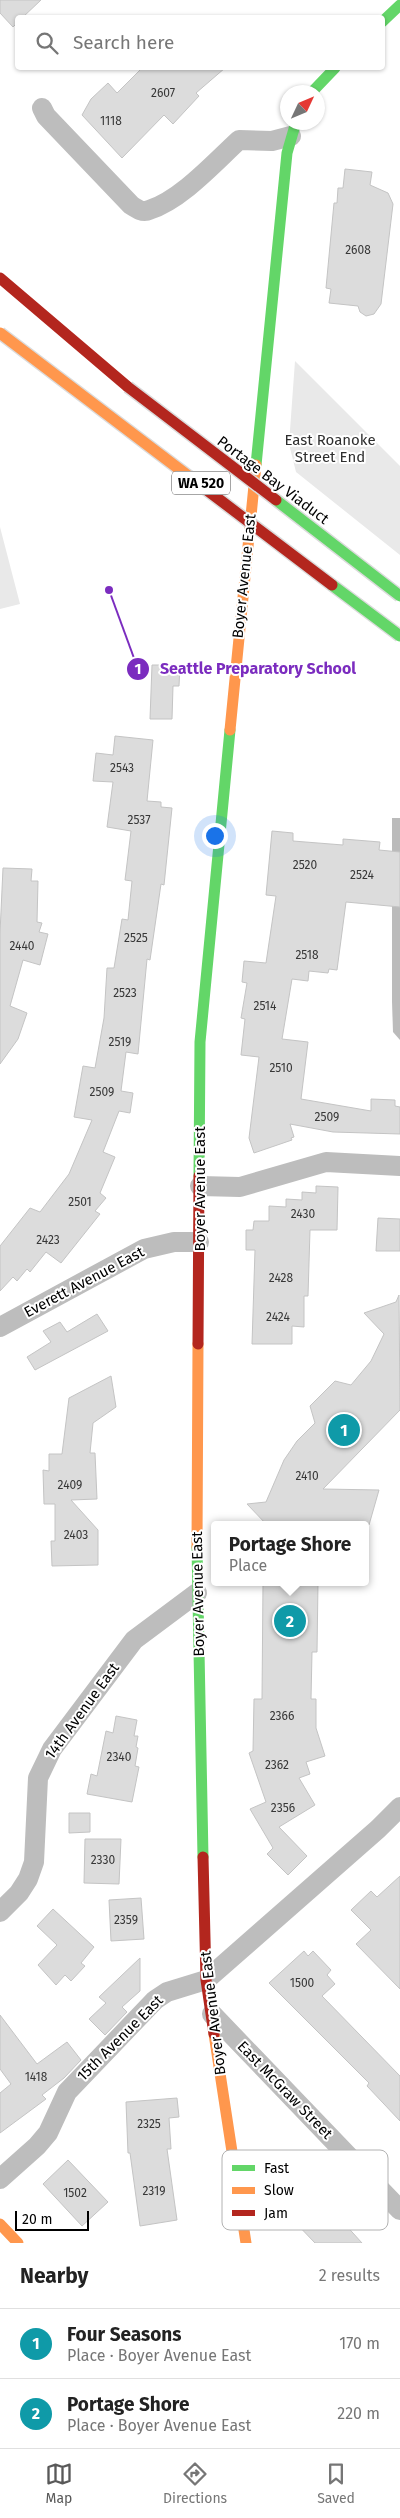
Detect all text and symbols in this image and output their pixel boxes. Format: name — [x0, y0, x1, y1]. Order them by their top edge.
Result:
search box — [15, 15, 385, 70]
icon: search — [33, 29, 61, 57]
text: Search here — [73, 31, 174, 54]
north arrow — [280, 85, 325, 130]
house number: 2607 — [151, 86, 175, 100]
house number: 1118 — [100, 114, 122, 128]
house number: 2608 — [345, 243, 371, 257]
park label: East Roanoke Street End — [284, 431, 376, 466]
street label: Portage Bay Viaduct — [214, 432, 333, 528]
road number: WA 520 — [172, 472, 230, 494]
street label: Boyer Avenue East — [229, 512, 260, 639]
callout: Seattle Preparatory School — [125, 653, 366, 684]
text: Seattle Preparatory School — [160, 659, 356, 678]
text: 1 — [135, 660, 141, 678]
house number: 2543 — [110, 761, 134, 775]
house number: 2537 — [127, 813, 151, 827]
your location — [202, 823, 228, 849]
house number: 2520 — [293, 858, 318, 872]
house number: 2524 — [350, 868, 375, 882]
house number: 2525 — [124, 931, 148, 945]
house number: 2440 — [9, 939, 35, 953]
house number: 2518 — [295, 948, 319, 962]
house number: 2523 — [113, 986, 137, 1000]
house number: 2514 — [254, 999, 277, 1013]
house number: 2519 — [109, 1035, 131, 1049]
house number: 2510 — [269, 1061, 293, 1075]
house number: 2509 — [90, 1085, 114, 1099]
house number: 2509 — [315, 1110, 339, 1124]
street label: Boyer Avenue East — [191, 1126, 209, 1252]
house number: 2501 — [68, 1195, 92, 1209]
house number: 2430 — [291, 1207, 316, 1221]
house number: 2423 — [36, 1233, 60, 1247]
street label: Everett Avenue East — [21, 1242, 148, 1321]
house number: 2428 — [269, 1271, 294, 1285]
house number: 2424 — [266, 1310, 290, 1324]
pin: 1 — [328, 1411, 360, 1449]
house number: 2410 — [295, 1469, 319, 1483]
house number: 2409 — [58, 1478, 82, 1492]
popup — [211, 1521, 369, 1586]
house number: 2403 — [64, 1528, 88, 1542]
street label: Boyer Avenue East — [188, 1531, 208, 1657]
text: Portage Shore — [229, 1533, 351, 1556]
text: Place — [229, 1556, 267, 1575]
pin: 2 — [274, 1602, 306, 1640]
street label: 14th Avenue East — [41, 1659, 123, 1763]
house number: 2366 — [270, 1709, 294, 1723]
house number: 2340 — [107, 1750, 132, 1764]
house number: 2362 — [265, 1758, 289, 1772]
house number: 2356 — [271, 1801, 295, 1815]
house number: 2330 — [91, 1853, 116, 1867]
house number: 2359 — [114, 1913, 138, 1927]
street label: Boyer Avenue East — [196, 1949, 230, 2076]
house number: 1500 — [290, 1976, 315, 1990]
street label: 15th Avenue East — [73, 1991, 167, 2085]
street label: East McGraw Street — [234, 2037, 337, 2143]
house number: 1418 — [25, 2070, 48, 2084]
house number: 2325 — [137, 2117, 161, 2131]
legend — [222, 2150, 388, 2230]
text: Fast — [264, 2160, 290, 2177]
text: Slow — [264, 2182, 294, 2199]
house number: 2319 — [142, 2184, 166, 2198]
house number: 1502 — [63, 2186, 87, 2200]
text: Jam — [264, 2205, 288, 2222]
scale bar — [15, 2208, 89, 2231]
text: 20 m — [22, 2211, 52, 2228]
text: Nearby — [20, 2263, 88, 2289]
text: 2 results — [319, 2266, 380, 2285]
text: Four Seasons — [67, 2323, 181, 2346]
text: 1 — [32, 2334, 40, 2353]
text: 170 m — [339, 2334, 380, 2353]
text: Place · Boyer Avenue East — [67, 2346, 251, 2365]
text: Portage Shore — [67, 2393, 189, 2416]
text: 2 — [32, 2404, 40, 2423]
text: 220 m — [337, 2404, 380, 2423]
text: Place · Boyer Avenue East — [67, 2416, 251, 2435]
tab: Map — [45, 2460, 73, 2507]
tab: Directions — [163, 2460, 227, 2507]
tab: Saved — [317, 2460, 355, 2507]

